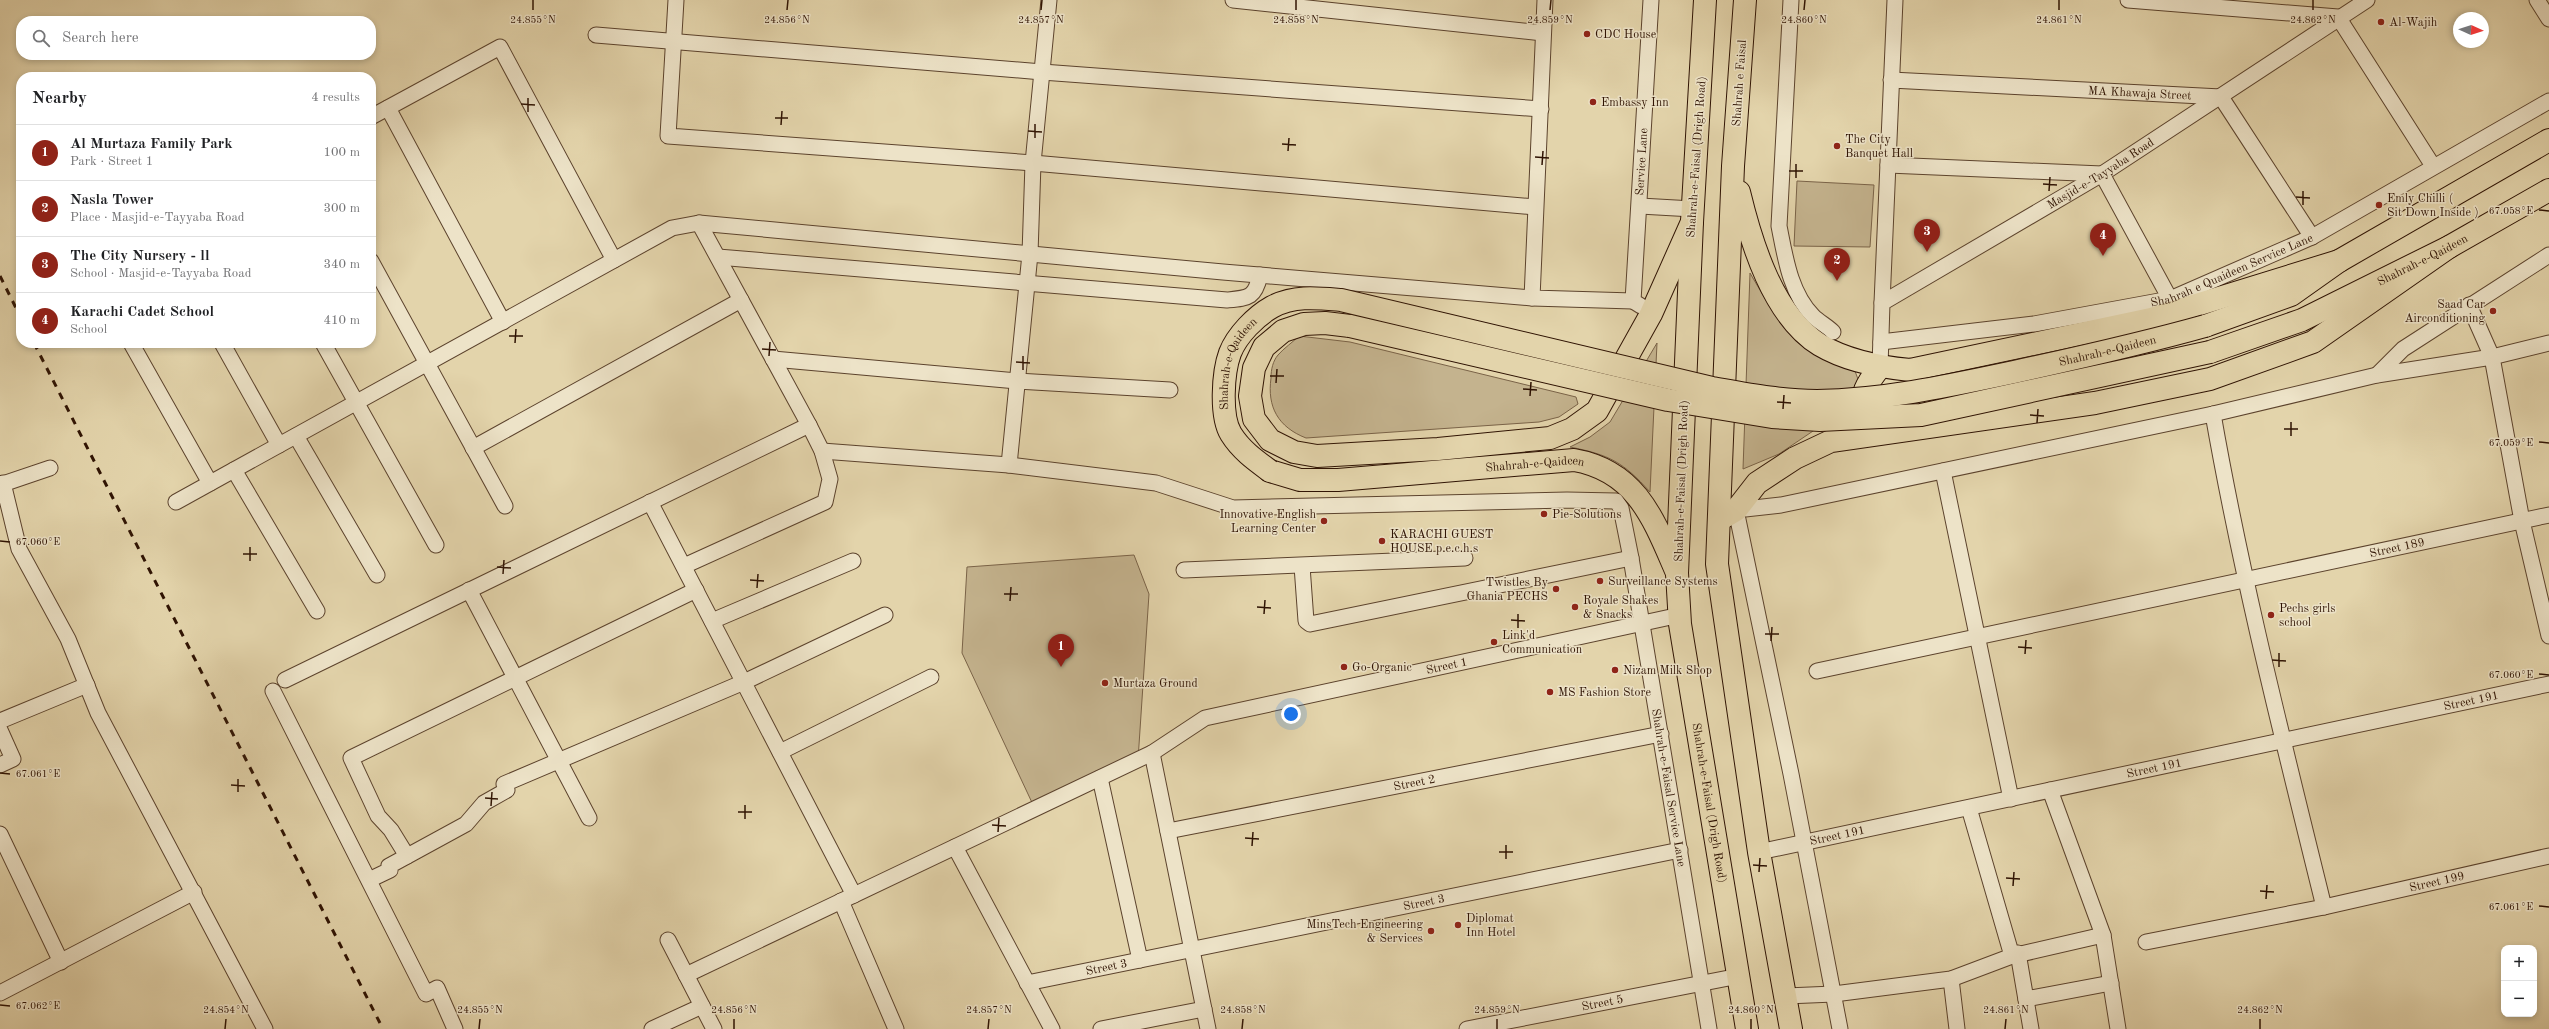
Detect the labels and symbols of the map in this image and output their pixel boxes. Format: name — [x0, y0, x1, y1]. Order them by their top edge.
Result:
north arrow — [2453, 12, 2489, 48]
text: 24.855°N — [510, 15, 556, 25]
text: 24.856°N — [764, 15, 810, 25]
text: 24.857°N — [1018, 15, 1064, 25]
text: 24.858°N — [1273, 15, 1319, 25]
text: 24.859°N — [1527, 15, 1573, 25]
text: 24.860°N — [1781, 15, 1827, 25]
text: 24.861°N — [2036, 15, 2082, 25]
text: 24.862°N — [2290, 15, 2336, 25]
marker: Al-Wajih — [2376, 17, 2386, 27]
place label: Al-Wajih — [2389, 17, 2438, 29]
marker: CDC House — [1582, 29, 1592, 39]
place label: CDC House — [1595, 29, 1657, 41]
street label: Shahrah e Faisal — [1731, 39, 1749, 127]
street label: Shahrah-e-Faisal (Drigh Road) — [1684, 76, 1709, 238]
street label: MA Khawaja Street — [2088, 85, 2192, 102]
marker: Embassy Inn — [1588, 97, 1598, 107]
place label: Embassy Inn — [1601, 97, 1669, 109]
street label: Service Lane — [1634, 127, 1650, 196]
place label: The City Banquet Hall — [1845, 134, 1913, 160]
street label: Masjid-e-Tayyaba Road — [2045, 137, 2156, 212]
marker: The City Banquet Hall — [1832, 141, 1842, 151]
place label: Emly Chilli ( Sit Down Inside ) — [2387, 192, 2479, 219]
marker: Emly Chilli ( Sit Down Inside ) — [2374, 200, 2384, 210]
text: 67.058°E — [2489, 206, 2533, 216]
pin: 3 — [1914, 219, 1940, 252]
pin: 4 — [2090, 223, 2116, 256]
street label: Shahrah e Quaideen Service Lane — [2150, 232, 2315, 309]
street label: Shahrah-e-Qaideen — [2376, 232, 2471, 289]
pin: 2 — [1824, 248, 1850, 281]
place label: Saad Car Airconditioning — [2404, 299, 2486, 325]
marker: Saad Car Airconditioning — [2488, 306, 2498, 316]
street label: Shahrah-e-Qaideen — [1219, 315, 1260, 410]
street label: Shahrah-e-Qaideen — [2058, 334, 2158, 369]
street label: Shahrah-e-Faisal (Drigh Road) — [1672, 400, 1691, 562]
text: 67.059°E — [2489, 438, 2533, 448]
street label: Shahrah-e-Qaideen — [1485, 455, 1586, 474]
place label: Innovative English Learning Center — [1219, 509, 1316, 535]
marker: Pie-Solutions — [1539, 509, 1549, 519]
place label: Pie-Solutions — [1552, 509, 1621, 521]
marker: Innovative English Learning Center — [1319, 516, 1329, 526]
place label: KARACHI GUEST HOUSE p.e.c.h.s — [1390, 529, 1493, 555]
marker: KARACHI GUEST HOUSE p.e.c.h.s — [1377, 536, 1387, 546]
text: 67.060°E — [16, 537, 60, 547]
street label: Street 189 — [2368, 537, 2426, 560]
marker: Surveillance Systems — [1595, 576, 1605, 586]
place label: Surveillance Systems — [1608, 576, 1718, 588]
place label: Twistles By Ghania PECHS — [1467, 577, 1549, 603]
marker: Twistles By Ghania PECHS — [1551, 584, 1561, 594]
place label: Royale Shakes & Snacks — [1583, 595, 1658, 621]
marker: Royale Shakes & Snacks — [1570, 602, 1580, 612]
place label: Pechs girls school — [2279, 603, 2335, 629]
marker: Pechs girls school — [2266, 610, 2276, 620]
place label: Link'd Communication — [1502, 630, 1583, 656]
pin: 1 — [1048, 634, 1074, 667]
marker: Link'd Communication — [1489, 637, 1499, 647]
street label: Street 1 — [1425, 656, 1469, 677]
marker: Go-Organic — [1339, 662, 1349, 672]
place label: Go-Organic — [1352, 662, 1412, 674]
marker: Nizam Milk Shop — [1610, 665, 1620, 675]
place label: Nizam Milk Shop — [1623, 665, 1712, 677]
text: 67.060°E — [2489, 670, 2533, 680]
marker: Murtaza Ground — [1100, 678, 1110, 688]
place label: Murtaza Ground — [1113, 678, 1198, 690]
marker: MS Fashion Store — [1545, 687, 1555, 697]
place label: MS Fashion Store — [1558, 687, 1651, 699]
street label: Street 191 — [2443, 690, 2500, 713]
your location — [1281, 704, 1301, 724]
street label: Shahrah-e-Faisal Service Lane — [1649, 708, 1687, 868]
street label: Shahrah-e-Faisal (Drigh Road) — [1689, 722, 1729, 884]
street label: Street 191 — [2126, 757, 2183, 781]
text: 67.061°E — [16, 769, 60, 779]
street label: Street 2 — [1393, 774, 1436, 793]
street label: Street 191 — [1809, 825, 1866, 848]
street label: Street 199 — [2408, 870, 2466, 894]
street label: Street 3 — [1402, 893, 1446, 913]
text: 67.061°E — [2489, 902, 2533, 912]
place label: Diplomat Inn Hotel — [1466, 913, 1515, 939]
place label: MinsTech Engineering & Services — [1307, 919, 1424, 945]
marker: Diplomat Inn Hotel — [1453, 920, 1463, 930]
marker: MinsTech Engineering & Services — [1426, 926, 1436, 936]
street label: Street 3 — [1085, 958, 1128, 978]
street label: Street 5 — [1581, 993, 1625, 1014]
text: 67.062°E — [16, 1001, 60, 1011]
text: 24.854°N — [203, 1005, 249, 1015]
text: 24.855°N — [457, 1005, 503, 1015]
text: 24.856°N — [711, 1005, 757, 1015]
text: 24.857°N — [966, 1005, 1012, 1015]
text: 24.858°N — [1220, 1005, 1266, 1015]
text: 24.859°N — [1474, 1005, 1520, 1015]
text: 24.860°N — [1728, 1005, 1774, 1015]
text: 24.861°N — [1983, 1005, 2029, 1015]
text: 24.862°N — [2237, 1005, 2283, 1015]

